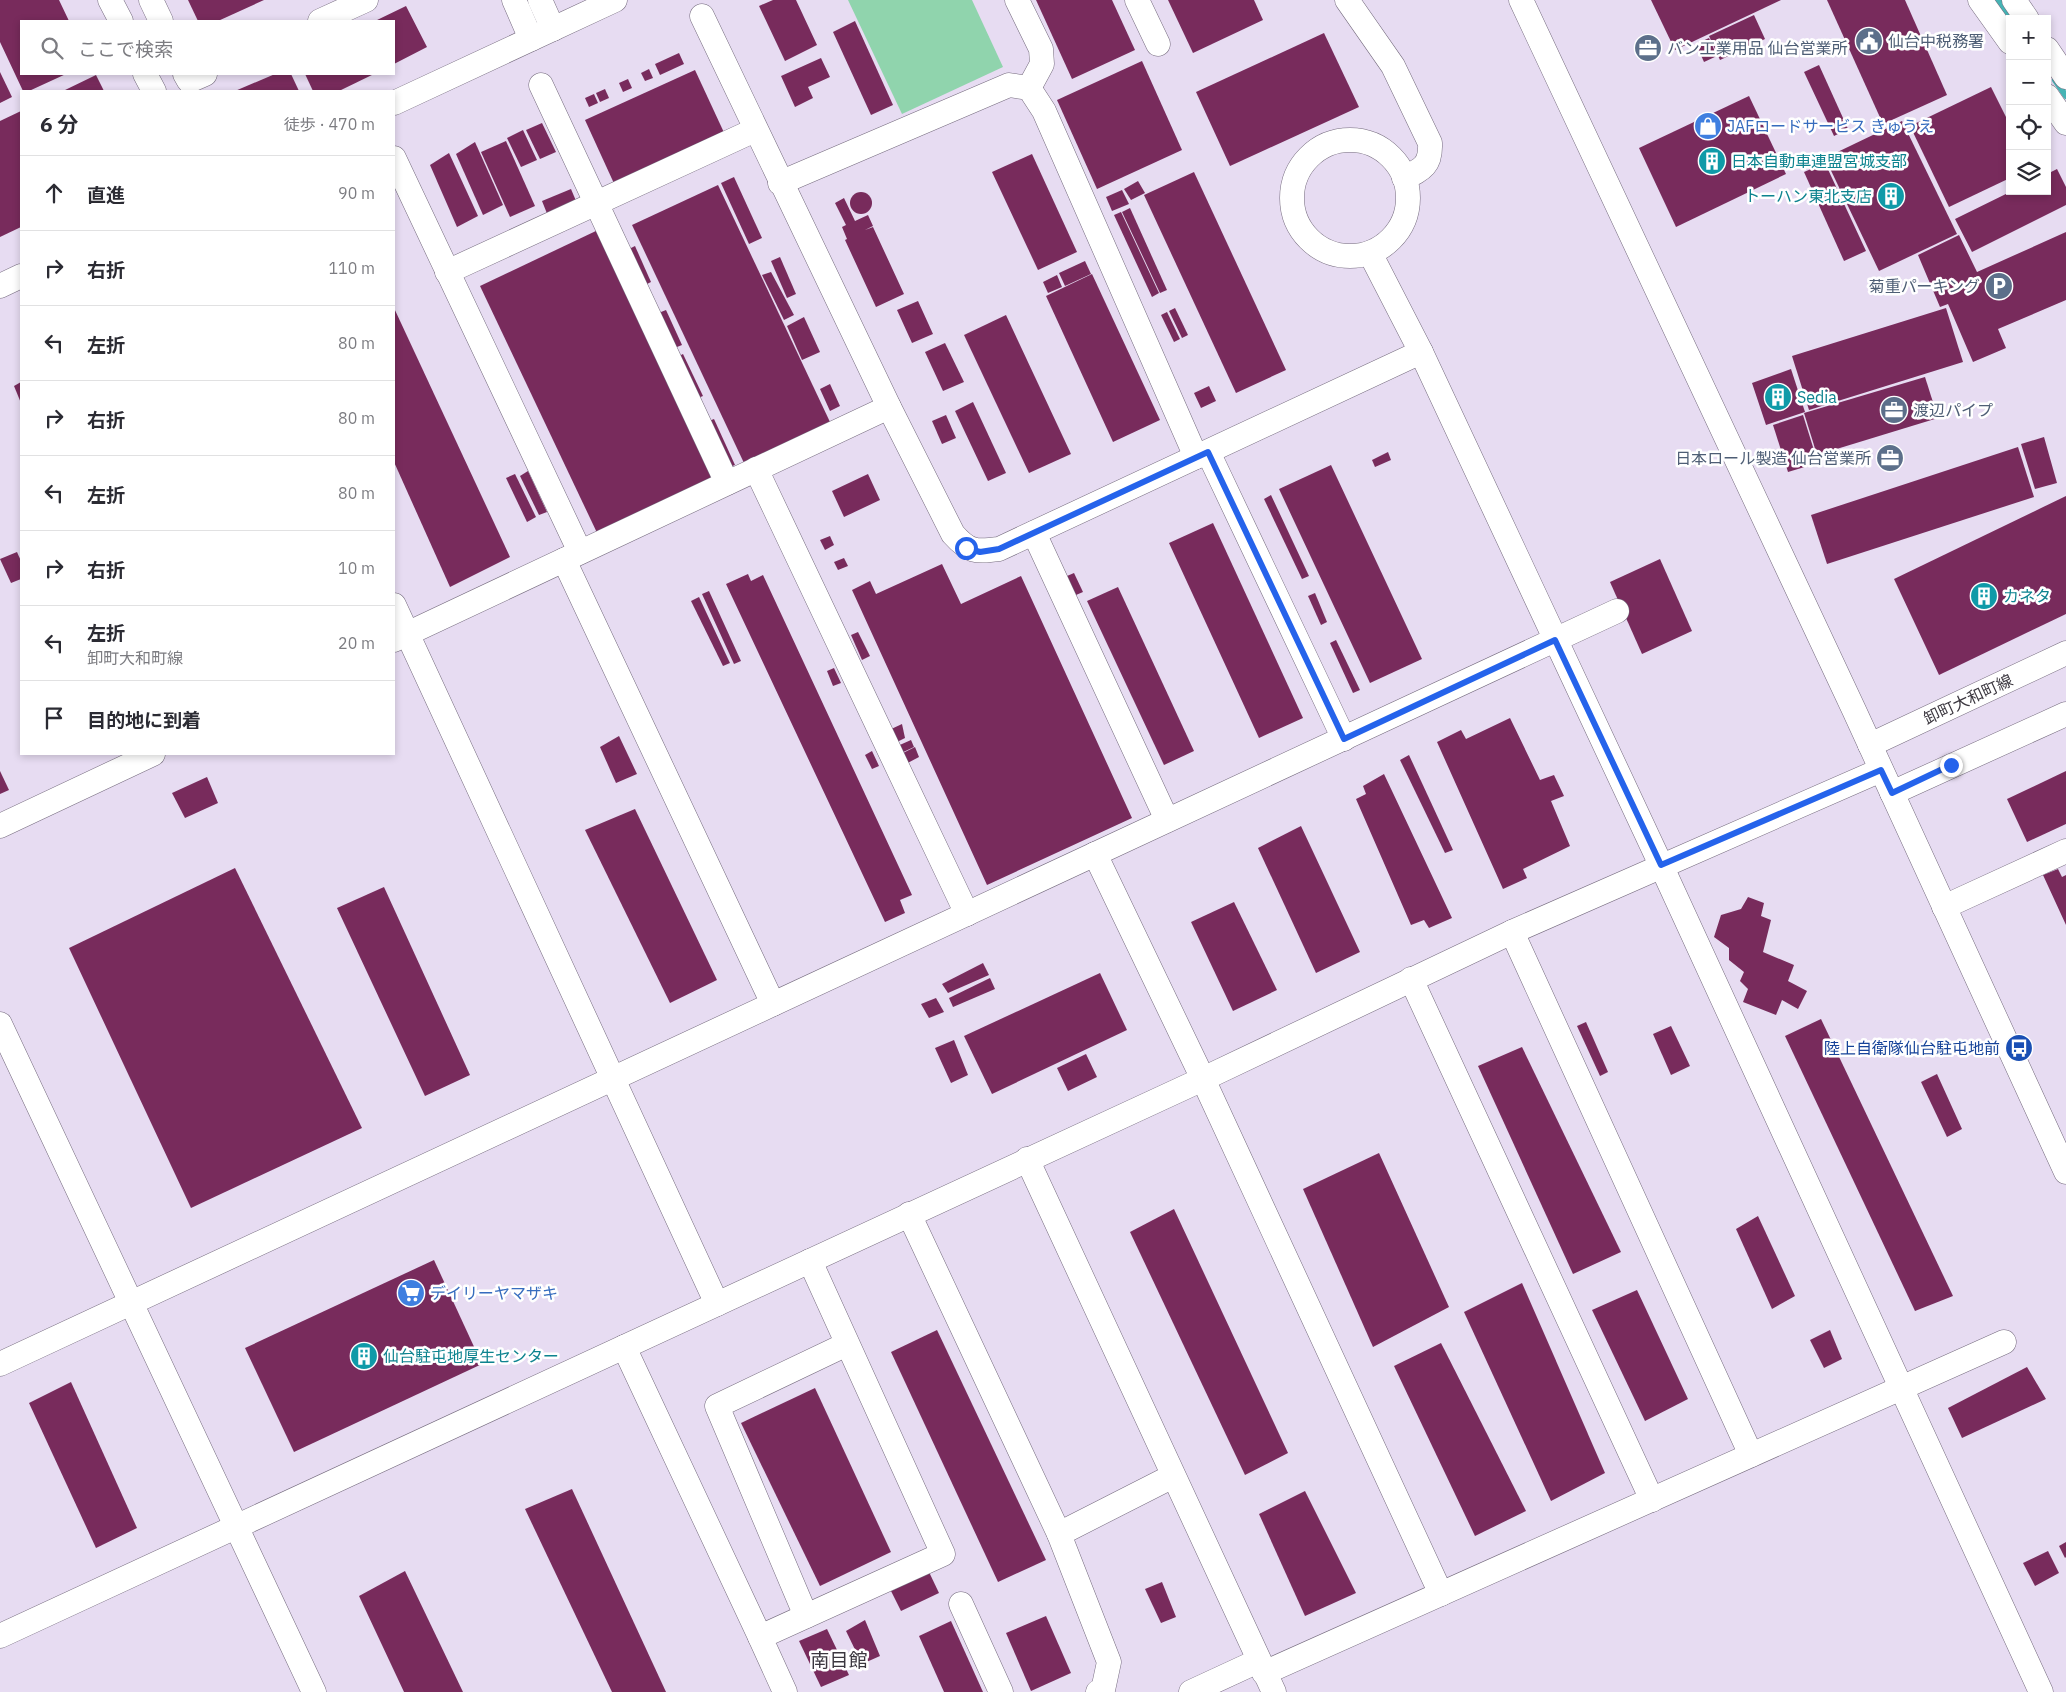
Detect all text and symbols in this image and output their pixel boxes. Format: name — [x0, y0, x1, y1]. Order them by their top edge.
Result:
map controls — [2006, 15, 2051, 195]
button: + — [2006, 15, 2051, 60]
search box — [20, 20, 395, 75]
public building icon: 仙台中税務署 — [1854, 26, 1884, 56]
place label: 仙台中税務署 — [1888, 31, 1984, 51]
office icon: バン工業用品 仙台営業所 — [1633, 33, 1663, 63]
icon: search — [38, 34, 66, 62]
text: ここで検索 — [78, 37, 173, 61]
place label: バン工業用品 仙台営業所 — [1667, 38, 1848, 58]
button: − — [2006, 60, 2051, 105]
button: locate — [2006, 105, 2051, 150]
text: 6 分 — [40, 110, 79, 138]
shop icon: JAFロードサービス きゅうえ — [1693, 111, 1723, 141]
text: 徒歩 · 470 m — [284, 114, 375, 134]
place label: JAFロードサービス きゅうえ — [1727, 116, 1934, 136]
building icon: 日本自動車連盟宮城支部 — [1697, 146, 1727, 176]
button: layers — [2006, 150, 2051, 195]
place label: 日本自動車連盟宮城支部 — [1731, 151, 1907, 171]
icon: ahead — [40, 179, 68, 207]
building icon: トーハン東北支店 — [1876, 181, 1906, 211]
text: 直進 — [87, 183, 125, 207]
text: 90 m — [338, 183, 375, 203]
place label: トーハン東北支店 — [1744, 186, 1872, 206]
icon: right — [40, 254, 68, 282]
text: 右折 — [87, 258, 125, 282]
text: 110 m — [328, 258, 375, 278]
parking icon: 菊重パーキング — [1984, 271, 2014, 301]
place label: 菊重パーキング — [1868, 276, 1980, 296]
icon: left — [40, 329, 68, 357]
text: 左折 — [87, 333, 125, 357]
text: 80 m — [338, 333, 375, 353]
building icon: Sedia — [1763, 382, 1793, 412]
place label: Sedia — [1797, 387, 1837, 407]
office icon: 渡辺パイプ — [1879, 395, 1909, 425]
place label: 渡辺パイプ — [1913, 400, 1993, 420]
icon: right — [40, 404, 68, 432]
text: 右折 — [87, 408, 125, 432]
text: 80 m — [338, 408, 375, 428]
office icon: 日本ロール製造 仙台営業所 — [1875, 443, 1905, 473]
place label: 日本ロール製造 仙台営業所 — [1675, 448, 1871, 468]
icon: left — [40, 479, 68, 507]
text: 左折 — [87, 483, 125, 507]
text: 80 m — [338, 483, 375, 503]
route start — [955, 537, 978, 560]
icon: right — [40, 554, 68, 582]
text: 右折 — [87, 558, 125, 582]
text: 10 m — [338, 558, 375, 578]
building icon: カネタ — [1969, 581, 1999, 611]
place label: カネタ — [2003, 586, 2051, 606]
text: 左折 — [87, 621, 125, 645]
icon: left — [40, 629, 68, 657]
text: 20 m — [338, 633, 375, 653]
text: 卸町大和町線 — [87, 648, 183, 668]
street label: 卸町大和町線 — [1920, 670, 2016, 728]
icon: arrive — [40, 704, 68, 732]
text: 目的地に到着 — [87, 708, 201, 732]
route end — [1940, 754, 1963, 777]
bus stop icon: 陸上自衛隊仙台駐屯地前 — [2004, 1033, 2034, 1063]
place label: 陸上自衛隊仙台駐屯地前 — [1824, 1038, 2000, 1058]
supermarket icon: デイリーヤマザキ — [396, 1278, 426, 1308]
place label: デイリーヤマザキ — [430, 1283, 558, 1303]
building icon: 仙台駐屯地厚生センター — [349, 1341, 379, 1371]
place label: 仙台駐屯地厚生センター — [383, 1346, 559, 1366]
district label: 南目館 — [810, 1648, 868, 1672]

